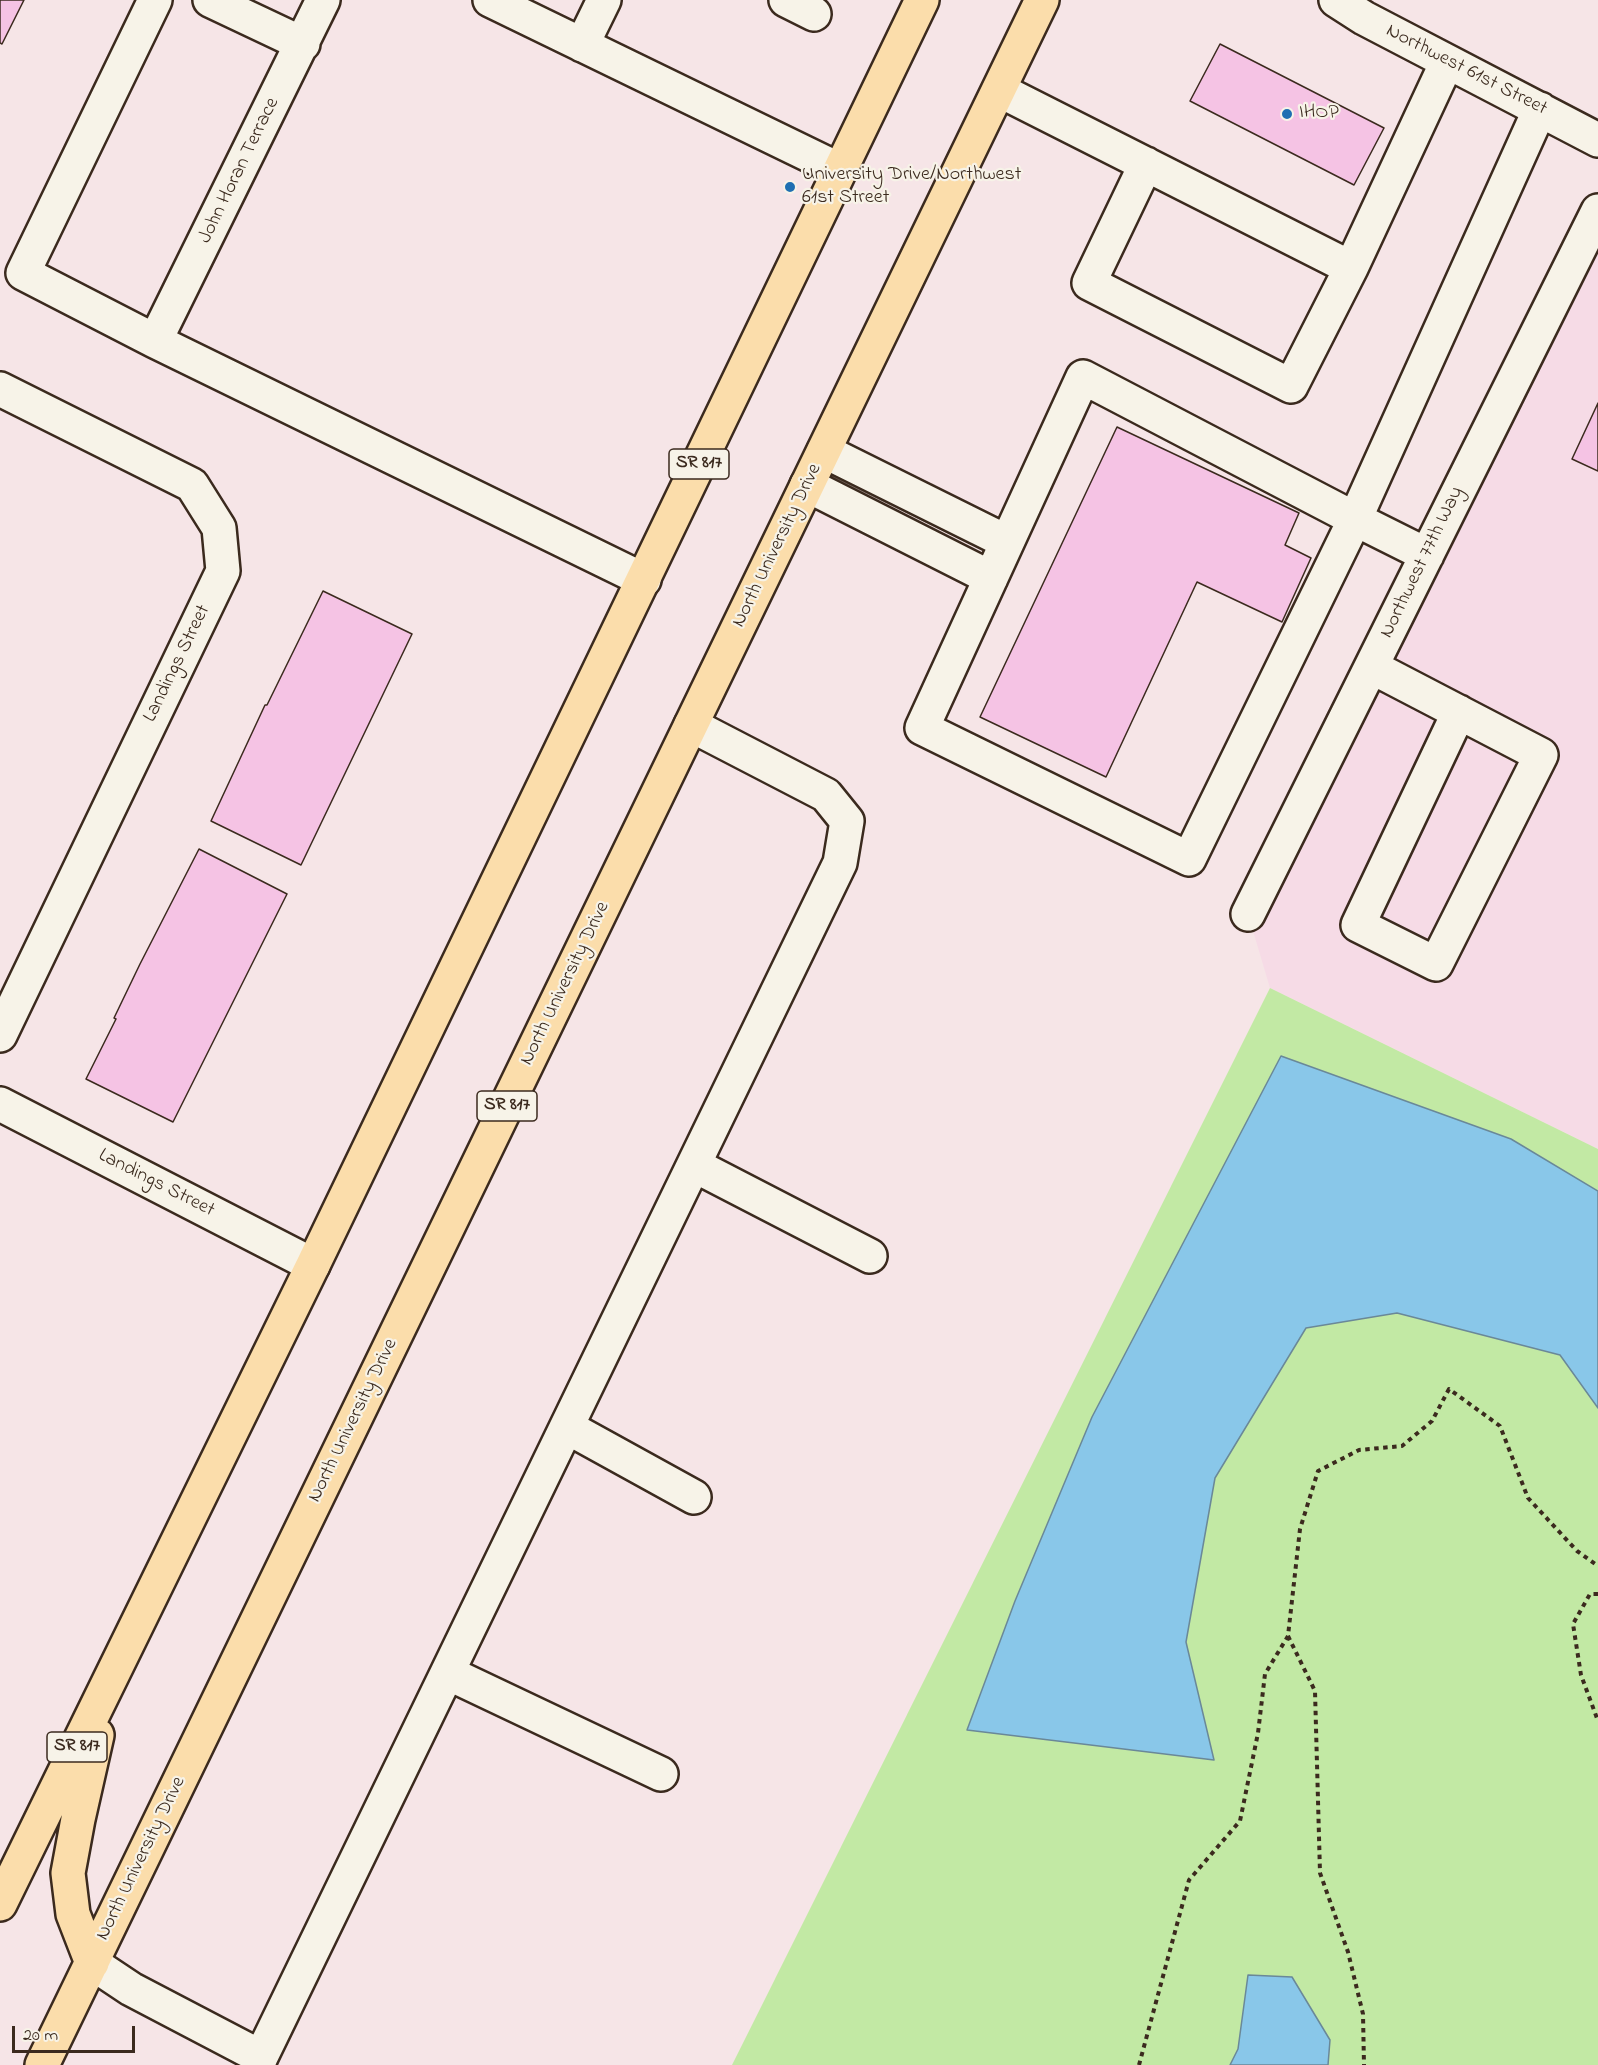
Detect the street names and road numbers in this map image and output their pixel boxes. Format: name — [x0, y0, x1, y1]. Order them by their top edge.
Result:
street label: Northwest 61st Street — [1381, 20, 1551, 122]
street label: John Horan Terrace — [194, 94, 286, 248]
road number: SR 817 — [669, 449, 729, 479]
street label: North University Drive — [728, 460, 828, 632]
street label: Northwest 77th Way — [1376, 483, 1470, 643]
street label: Landings Street — [139, 602, 217, 726]
street label: North University Drive — [516, 898, 616, 1070]
road number: SR 817 — [477, 1091, 537, 1121]
street label: Landings Street — [94, 1144, 218, 1224]
street label: North University Drive — [304, 1335, 404, 1507]
road number: SR 817 — [47, 1732, 107, 1762]
street label: North University Drive — [92, 1773, 192, 1945]

